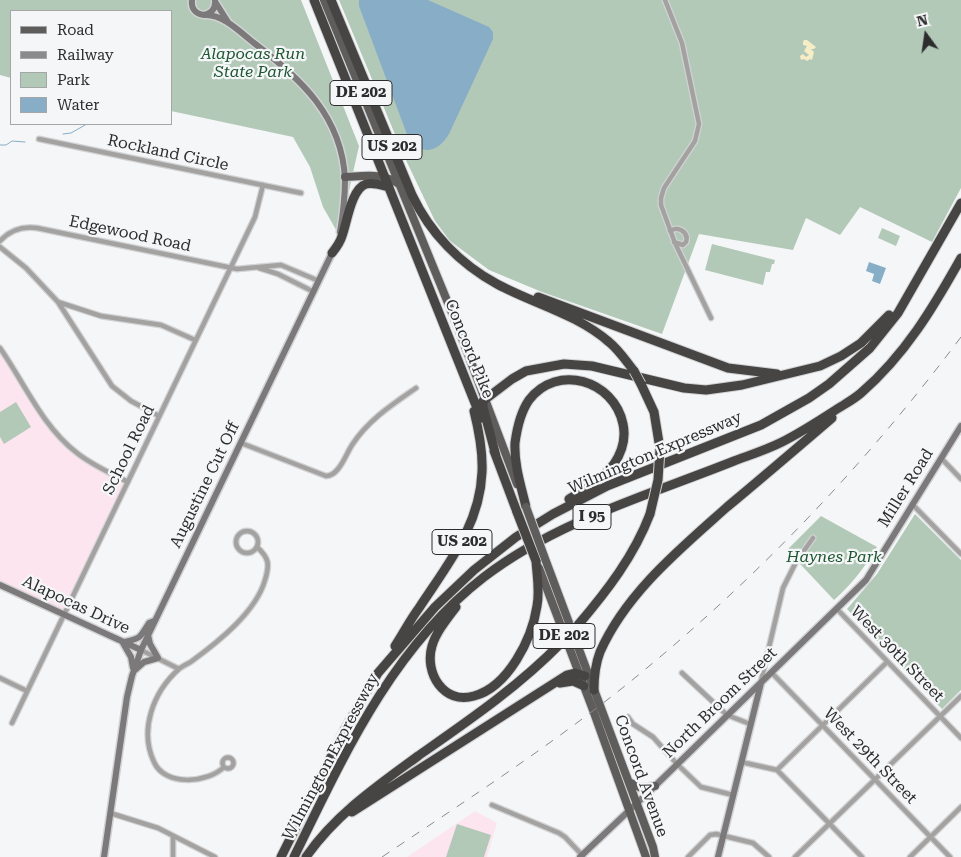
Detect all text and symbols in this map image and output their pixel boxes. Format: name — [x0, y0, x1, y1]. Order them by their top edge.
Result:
legend — [10, 10, 172, 125]
north arrow — [901, 10, 951, 60]
text: N — [915, 11, 930, 30]
text: Road — [57, 21, 94, 39]
park label: Alapocas Run State Park — [201, 44, 305, 82]
text: Railway — [57, 46, 114, 64]
text: Park — [57, 71, 90, 89]
road number: DE 202 — [330, 80, 392, 106]
text: Water — [57, 96, 99, 114]
street label: Rockland Circle — [106, 131, 230, 175]
road number: US 202 — [362, 134, 422, 160]
street label: Edgewood Road — [67, 212, 193, 256]
street label: Concord Pike — [440, 297, 498, 401]
street label: School Road — [99, 402, 159, 498]
street label: Wilmington Expressway — [565, 408, 745, 498]
street label: Augustine Cut Off — [166, 419, 244, 551]
street label: Miller Road — [874, 445, 938, 531]
road number: I 95 — [573, 504, 611, 530]
road number: US 202 — [432, 530, 492, 554]
park label: Haynes Park — [786, 547, 882, 567]
street label: Alapocas Drive — [19, 572, 133, 638]
street label: West 30th Street — [846, 602, 948, 706]
road number: DE 202 — [533, 624, 595, 648]
street label: North Broom Street — [659, 644, 781, 762]
street label: Wilmington Expressway — [279, 670, 383, 844]
street label: West 29th Street — [819, 704, 921, 808]
street label: Concord Avenue — [610, 712, 672, 840]

